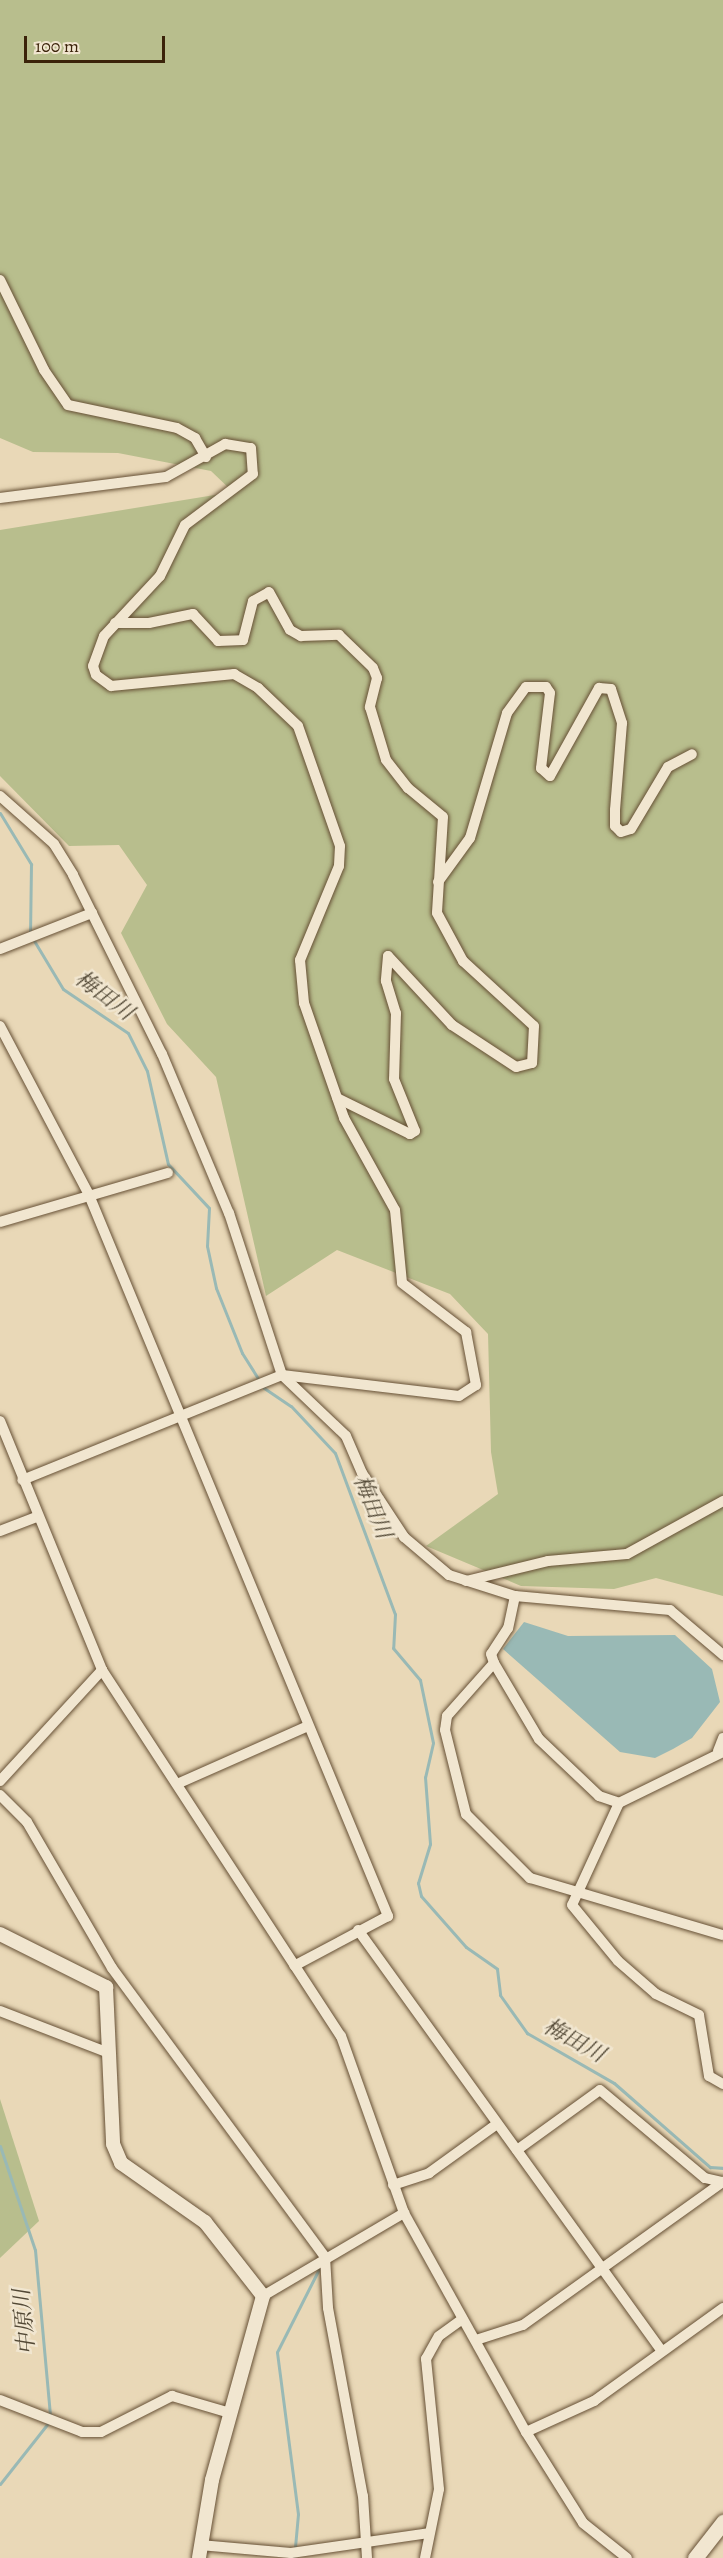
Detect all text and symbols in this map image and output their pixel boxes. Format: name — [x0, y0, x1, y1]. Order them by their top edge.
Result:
scale bar — [27, 24, 168, 62]
text: 100 m — [35, 34, 79, 58]
water label: 梅田川 — [70, 966, 138, 1026]
water label: 梅田川 — [347, 1471, 397, 1543]
water label: 梅田川 — [539, 2013, 609, 2069]
water label: 中原川 — [9, 2288, 41, 2356]

